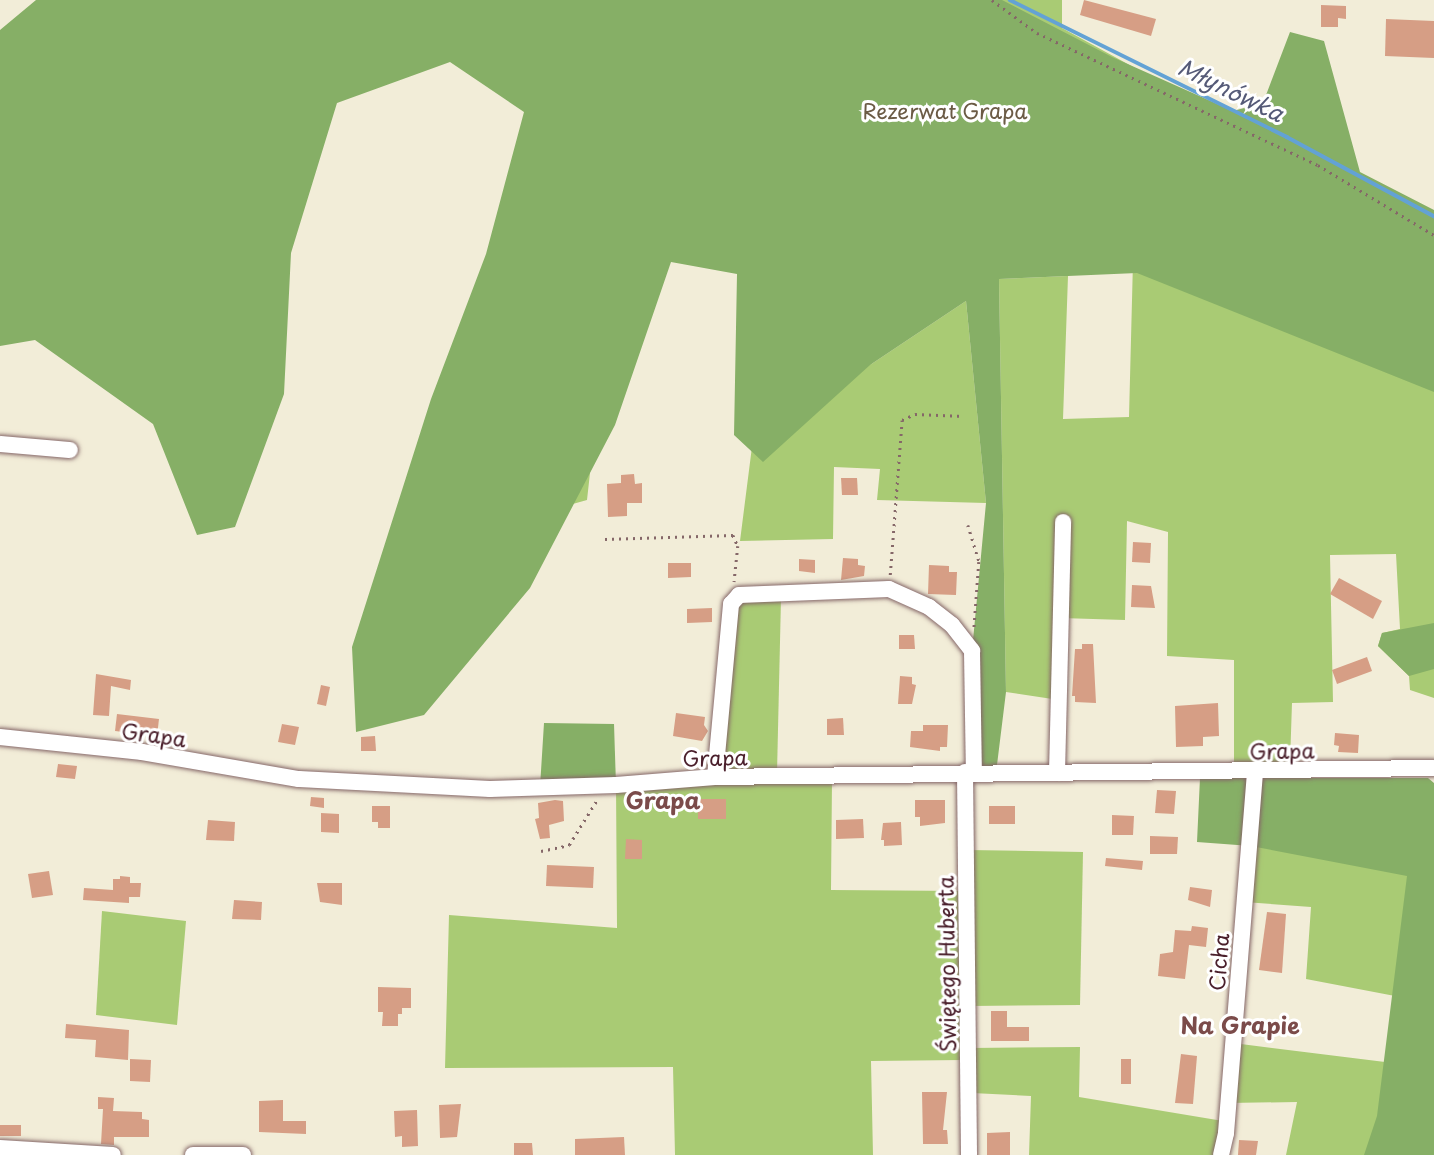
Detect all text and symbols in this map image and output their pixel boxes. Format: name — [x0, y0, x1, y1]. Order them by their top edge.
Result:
water label: Młynówka — [1174, 53, 1288, 127]
park label: Rezerwat Grapa — [862, 97, 1028, 123]
street label: Grapa — [120, 717, 188, 751]
street label: Grapa — [1249, 737, 1315, 763]
street label: Grapa — [682, 744, 748, 770]
district label: Grapa — [625, 786, 701, 814]
street label: Świętego Huberta — [932, 874, 960, 1054]
street label: Cicha — [1203, 932, 1233, 992]
district label: Na Grapie — [1180, 1011, 1300, 1039]

